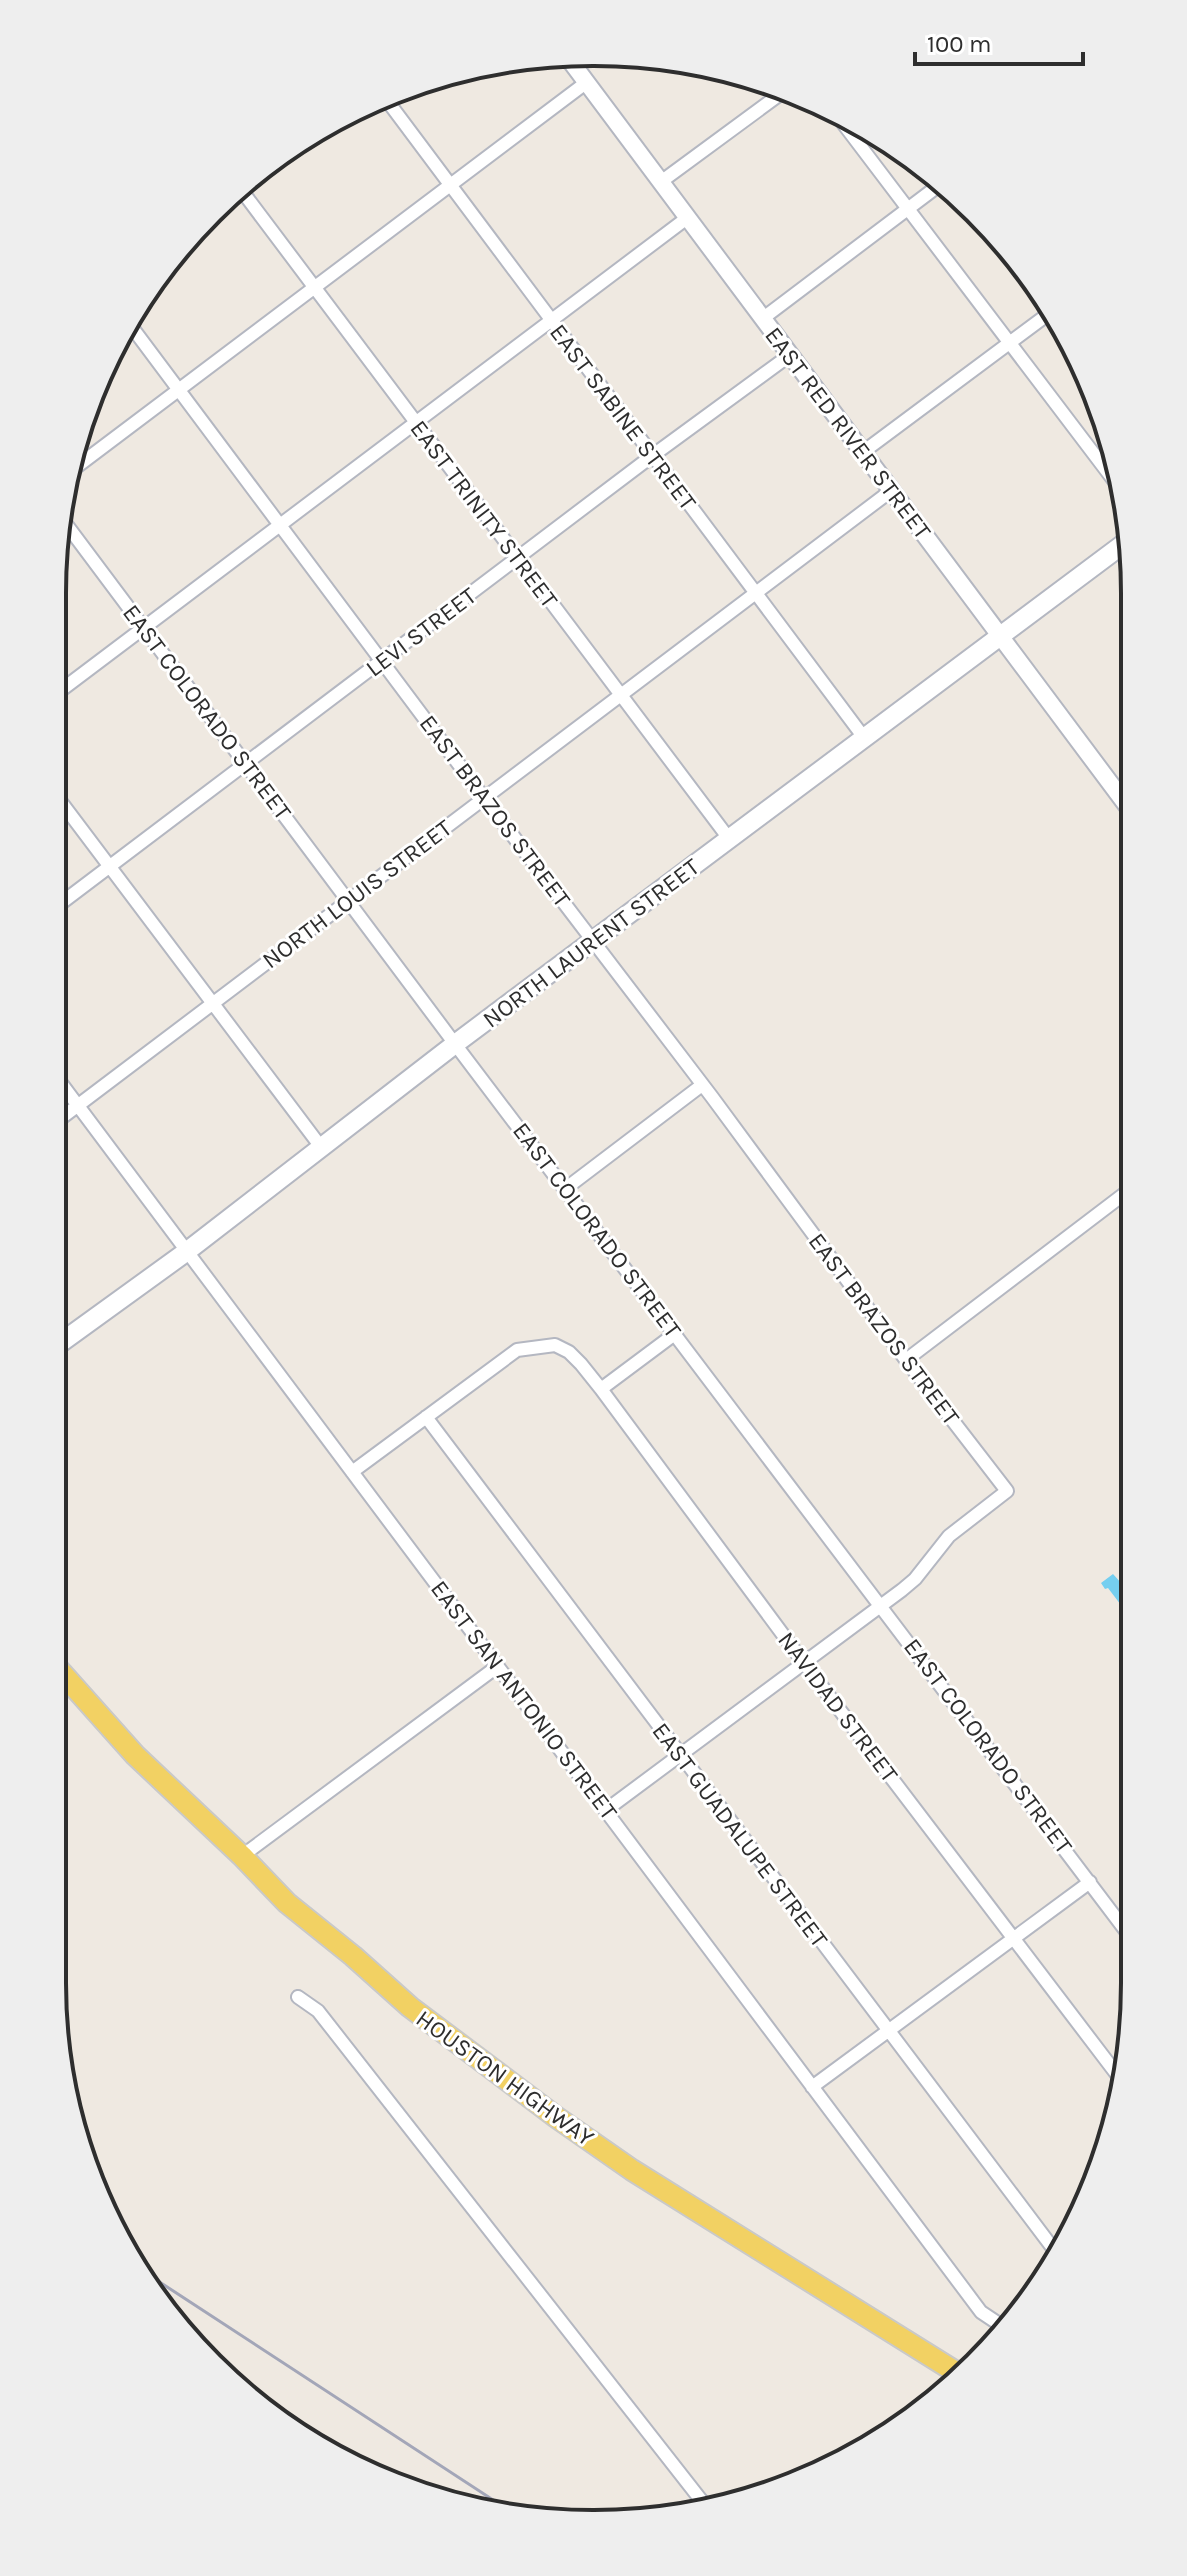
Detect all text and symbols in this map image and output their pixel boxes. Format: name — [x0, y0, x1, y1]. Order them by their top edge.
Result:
scale bar — [915, 16, 1083, 66]
text: 100 m — [927, 30, 992, 58]
street label: EAST SABINE STREET — [544, 319, 702, 515]
street label: EAST RED RIVER STREET — [759, 321, 937, 545]
street label: EAST TRINITY STREET — [404, 415, 564, 613]
street label: LEVI STREET — [360, 581, 482, 683]
street label: EAST COLORADO STREET — [117, 599, 297, 825]
street label: EAST BRAZOS STREET — [414, 710, 576, 912]
street label: NORTH LOUIS STREET — [257, 814, 457, 974]
street label: NORTH LAURENT STREET — [477, 853, 705, 1033]
street label: EAST COLORADO STREET — [507, 1117, 687, 1343]
street label: EAST BRAZOS STREET — [803, 1228, 965, 1430]
street label: EAST SAN ANTONIO STREET — [425, 1575, 623, 1825]
street label: NAVIDAD STREET — [772, 1626, 904, 1788]
street label: EAST COLORADO STREET — [898, 1633, 1078, 1859]
street label: EAST GUADALUPE STREET — [646, 1717, 834, 1953]
street label: HOUSTON HIGHWAY — [411, 2004, 599, 2152]

